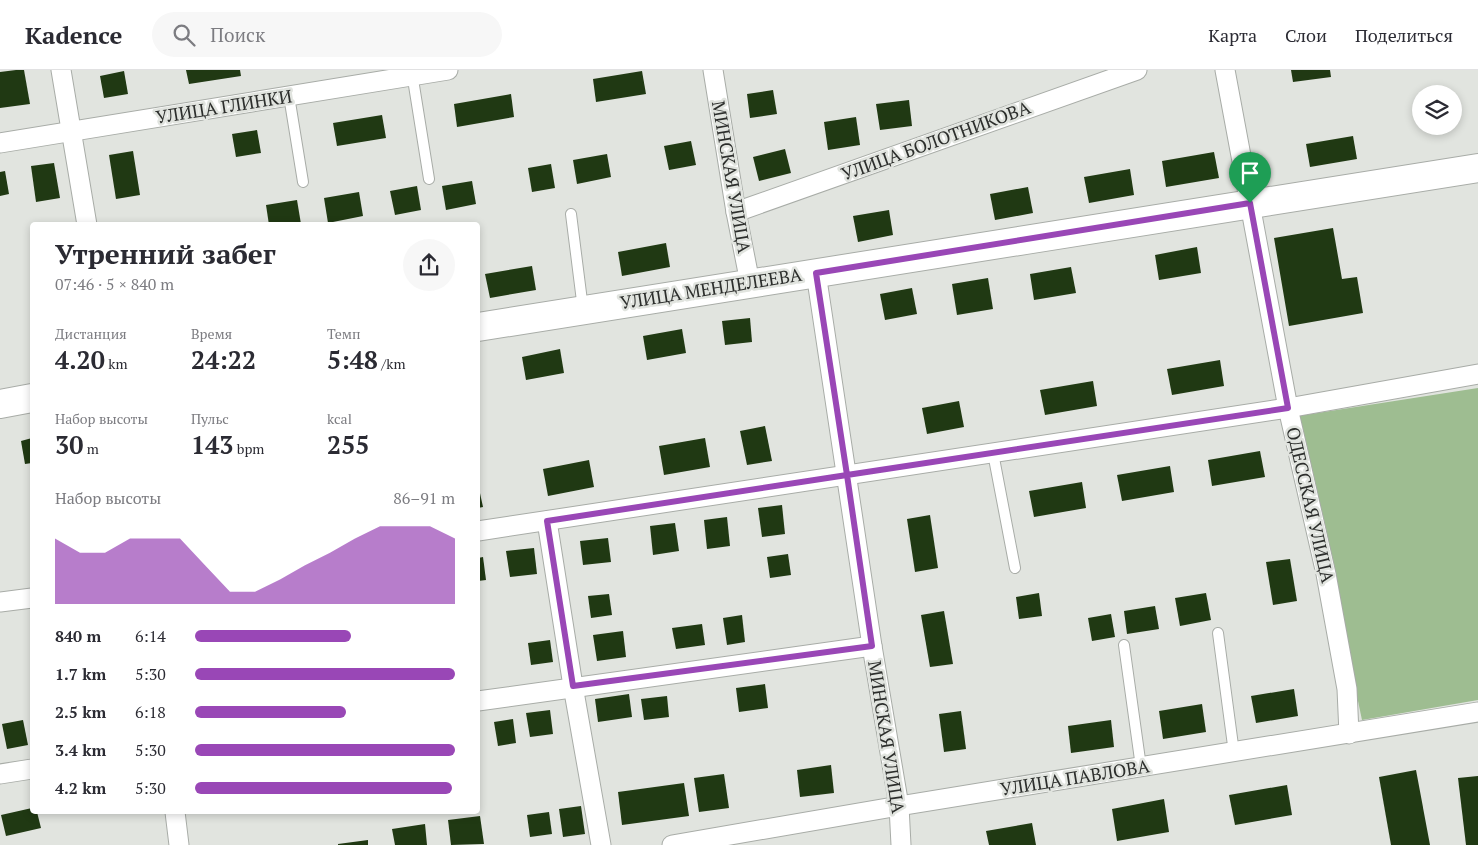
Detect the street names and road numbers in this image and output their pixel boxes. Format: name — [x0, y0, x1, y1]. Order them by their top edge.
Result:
street label: УЛИЦА ГЛИНКИ — [154, 83, 294, 129]
street label: УЛИЦА БОЛОТНИКОВА — [838, 94, 1034, 185]
street label: МИНСКАЯ УЛИЦА — [707, 99, 757, 256]
street label: УЛИЦА МЕНДЕЛЕЕВА — [618, 262, 804, 314]
street label: ОДЕССКАЯ УЛИЦА — [1281, 425, 1341, 586]
street label: МИНСКАЯ УЛИЦА — [863, 659, 911, 816]
street label: УЛИЦА ПАВЛОВА — [999, 753, 1152, 801]

